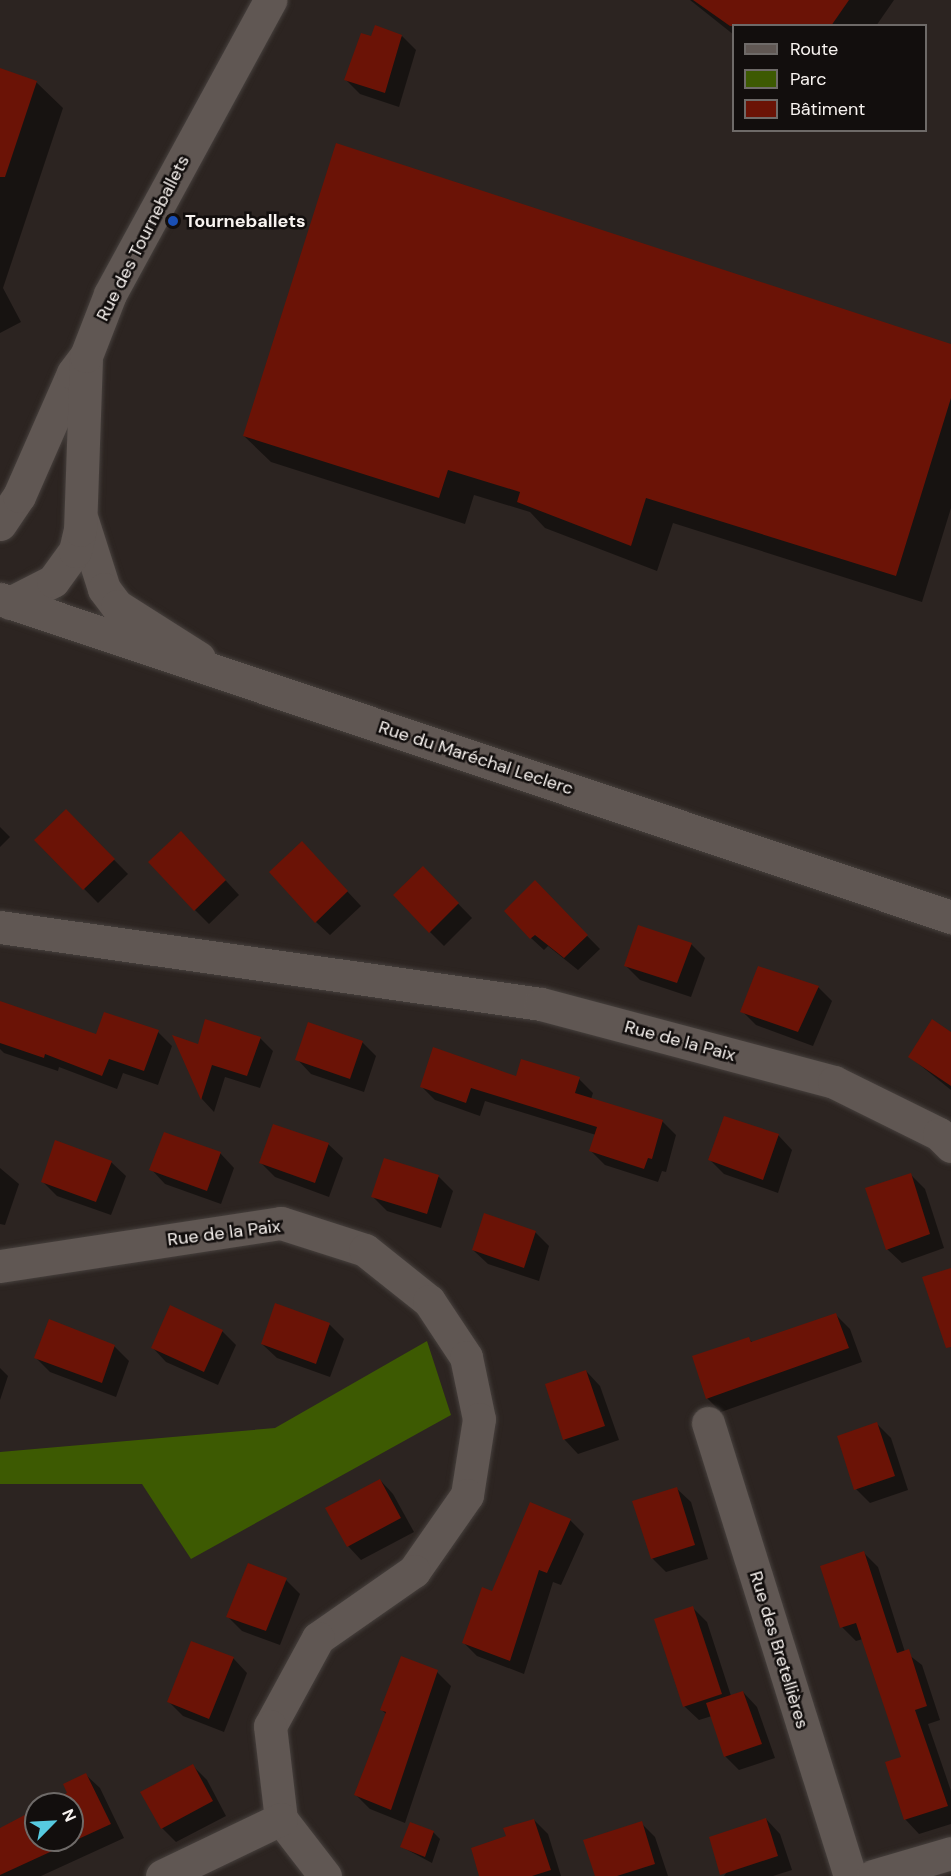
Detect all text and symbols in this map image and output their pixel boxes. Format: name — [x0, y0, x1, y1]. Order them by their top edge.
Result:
legend — [732, 24, 927, 132]
text: Route — [790, 37, 838, 61]
text: Parc — [790, 67, 826, 91]
text: Bâtiment — [790, 97, 865, 121]
street label: Rue des Tourneballets — [92, 152, 194, 324]
place label: Tourneballets — [185, 210, 306, 232]
marker: Tourneballets — [166, 214, 180, 228]
street label: Rue du Maréchal Leclerc — [376, 716, 576, 800]
street label: Rue de la Paix — [622, 1016, 738, 1066]
street label: Rue de la Paix — [166, 1215, 282, 1251]
street label: Rue des Bretellières — [745, 1569, 813, 1731]
north arrow — [24, 1792, 84, 1852]
text: N — [57, 1806, 81, 1825]

